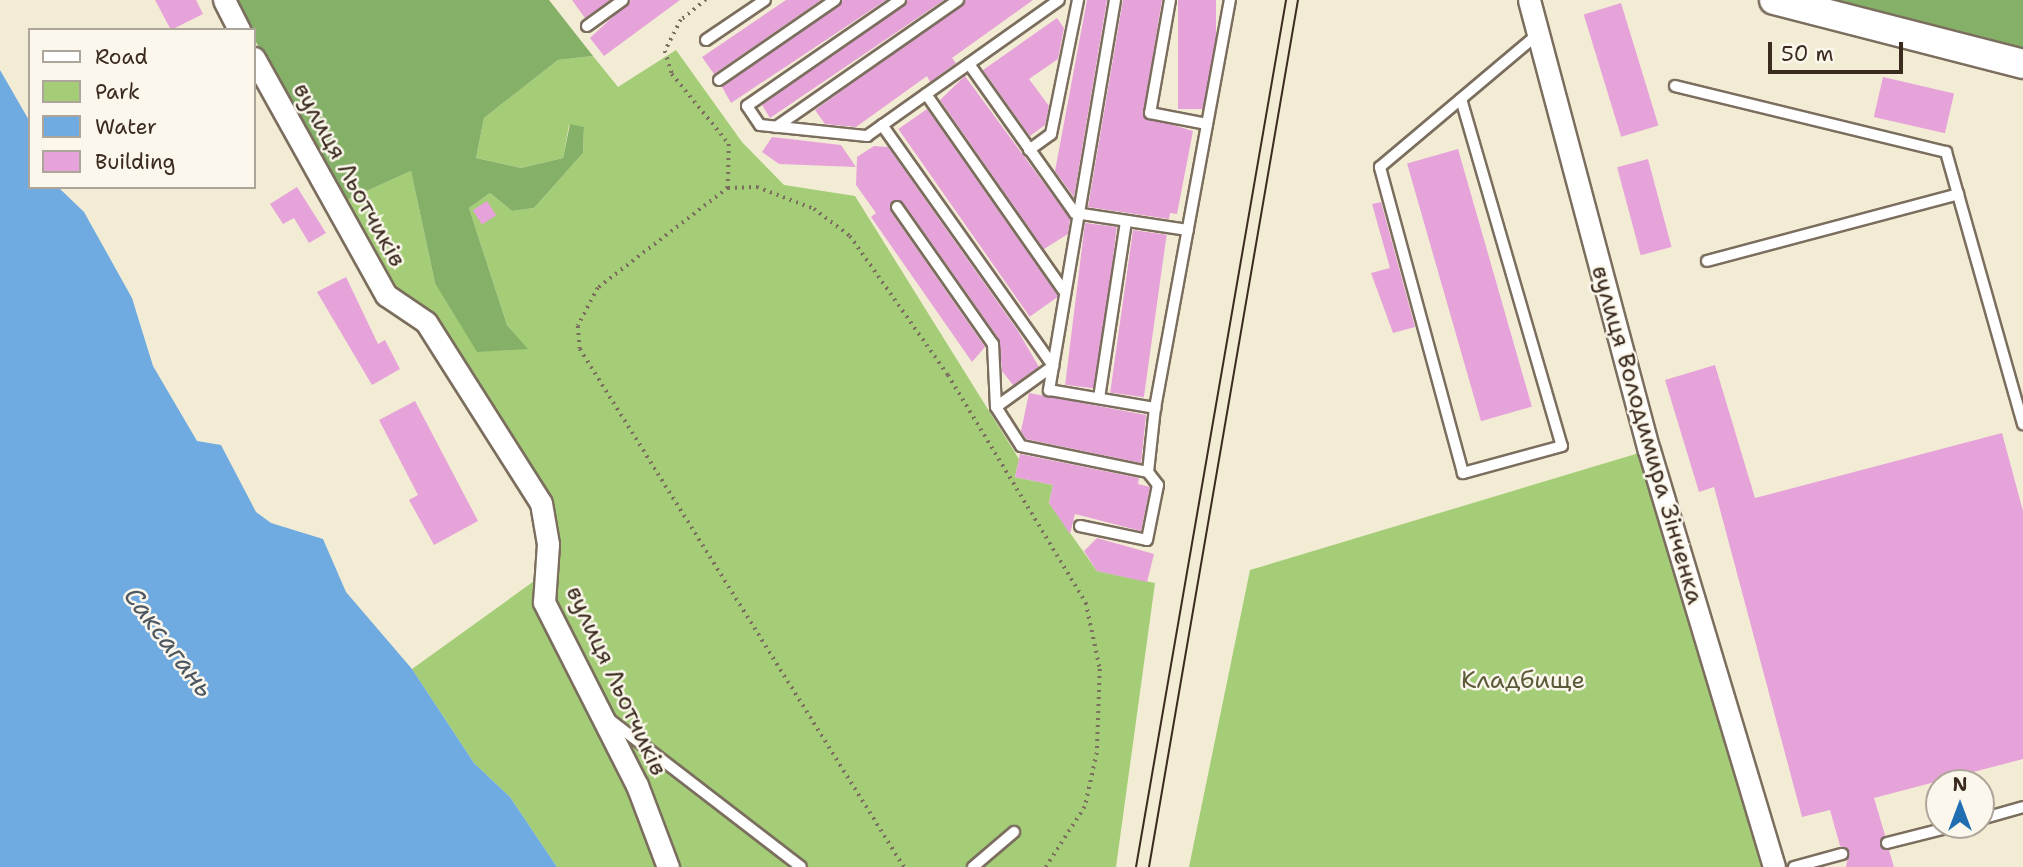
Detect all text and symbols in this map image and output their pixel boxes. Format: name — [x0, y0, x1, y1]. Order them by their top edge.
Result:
legend — [28, 28, 256, 189]
scale bar — [1771, 28, 1906, 72]
text: 50 m — [1781, 40, 1834, 68]
text: Road — [95, 43, 148, 71]
text: Park — [95, 78, 140, 106]
street label: вулиця Льотчиків — [286, 78, 412, 272]
text: Water — [95, 113, 157, 141]
text: Building — [95, 148, 175, 176]
street label: вулиця Володимира Зінченка — [1585, 262, 1709, 608]
water label: Саксагань — [117, 581, 221, 703]
street label: вулиця Льотчиків — [559, 582, 673, 780]
park label: Кладбище — [1461, 667, 1585, 695]
north arrow — [1925, 769, 1995, 839]
text: N — [1952, 772, 1968, 797]

